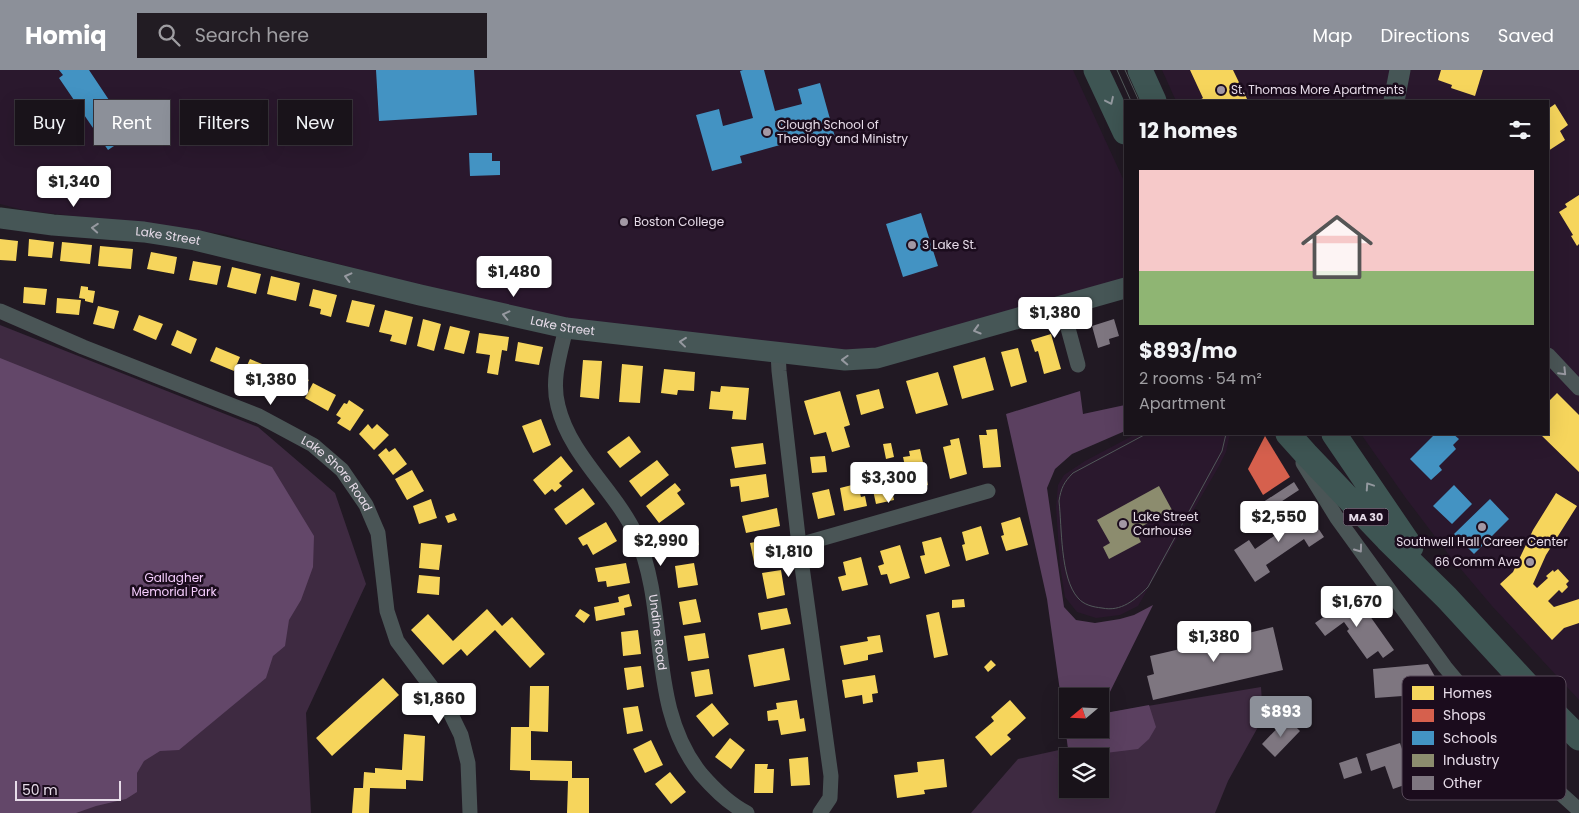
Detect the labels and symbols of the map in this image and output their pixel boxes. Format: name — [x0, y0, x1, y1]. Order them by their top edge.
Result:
place label: St. Thomas More Apartments — [1231, 81, 1404, 98]
marker: St. Thomas More Apartments — [1215, 84, 1227, 96]
one-way arrow — [1104, 96, 1115, 105]
place label: Clough School of Theology and Ministry — [777, 116, 908, 147]
marker: Clough School of Theology and Ministry — [761, 126, 773, 138]
pin: $1,340 — [33, 166, 115, 208]
place label: Boston College — [634, 213, 724, 230]
marker: Boston College — [618, 216, 630, 228]
street label: Lake Street — [135, 222, 202, 249]
one-way arrow — [91, 223, 99, 234]
place label: 3 Lake St. — [922, 236, 976, 253]
marker: 3 Lake St. — [906, 239, 918, 251]
pin: $1,480 — [473, 256, 555, 298]
one-way arrow — [343, 272, 352, 283]
pin: $1,380 — [1014, 296, 1096, 339]
one-way arrow — [501, 310, 510, 321]
street label: Lake Street — [529, 311, 596, 339]
one-way arrow — [973, 324, 982, 334]
one-way arrow — [679, 336, 687, 347]
one-way arrow — [841, 354, 849, 365]
pin: $1,380 — [230, 364, 312, 406]
one-way arrow — [1557, 366, 1566, 375]
street label: Lake Shore Road — [298, 431, 377, 514]
pin: $3,300 — [848, 462, 930, 504]
one-way arrow — [1366, 482, 1375, 492]
pin: $2,550 — [1238, 500, 1320, 543]
place label: Lake Street Carhouse — [1133, 508, 1198, 539]
road number: MA 30 — [1344, 508, 1388, 526]
marker: Lake Street Carhouse — [1117, 518, 1129, 530]
marker: Southwell Hall Career Center — [1476, 521, 1488, 533]
pin: $2,990 — [620, 524, 702, 567]
place label: Southwell Hall Career Center — [1396, 533, 1568, 550]
pin: $1,810 — [748, 536, 830, 578]
one-way arrow — [1353, 543, 1362, 553]
place label: 66 Comm Ave — [1434, 553, 1520, 570]
marker: 66 Comm Ave — [1524, 556, 1536, 568]
park label: Gallagher Memorial Park — [131, 569, 217, 600]
pin: $1,670 — [1316, 586, 1398, 628]
street label: Undine Road — [645, 593, 671, 671]
pin: $1,380 — [1173, 620, 1255, 663]
legend — [1402, 676, 1566, 800]
pin: $1,860 — [398, 682, 480, 725]
text: Homes — [1443, 683, 1492, 703]
north arrow — [1059, 688, 1109, 738]
pin: $893 — [1251, 696, 1311, 738]
text: Shops — [1443, 705, 1486, 725]
text: Schools — [1443, 728, 1497, 748]
text: Industry — [1443, 750, 1499, 770]
text: Other — [1443, 773, 1482, 793]
scale bar — [15, 778, 121, 801]

